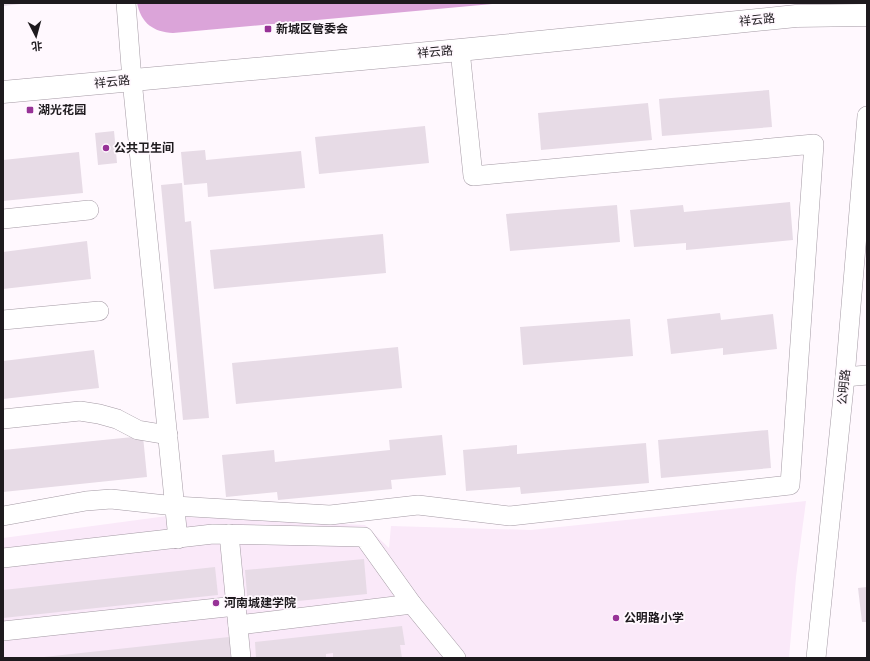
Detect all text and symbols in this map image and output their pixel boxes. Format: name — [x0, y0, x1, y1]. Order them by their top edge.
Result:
street label: 祥云路 — [738, 11, 776, 29]
north arrow — [16, 16, 56, 56]
place label: 新城区管委会 — [276, 22, 348, 36]
marker: 新城区管委会 — [263, 24, 273, 34]
text: 北 — [31, 39, 43, 52]
street label: 祥云路 — [416, 43, 454, 61]
street label: 祥云路 — [93, 73, 131, 91]
place label: 湖光花园 — [38, 103, 86, 117]
marker: 湖光花园 — [25, 105, 35, 115]
place label: 公共卫生间 — [114, 141, 174, 155]
marker: 公共卫生间 — [101, 143, 111, 153]
street label: 公明路 — [835, 368, 853, 406]
place label: 河南城建学院 — [224, 596, 296, 610]
marker: 河南城建学院 — [211, 598, 221, 608]
place label: 公明路小学 — [624, 611, 684, 625]
marker: 公明路小学 — [611, 613, 621, 623]

